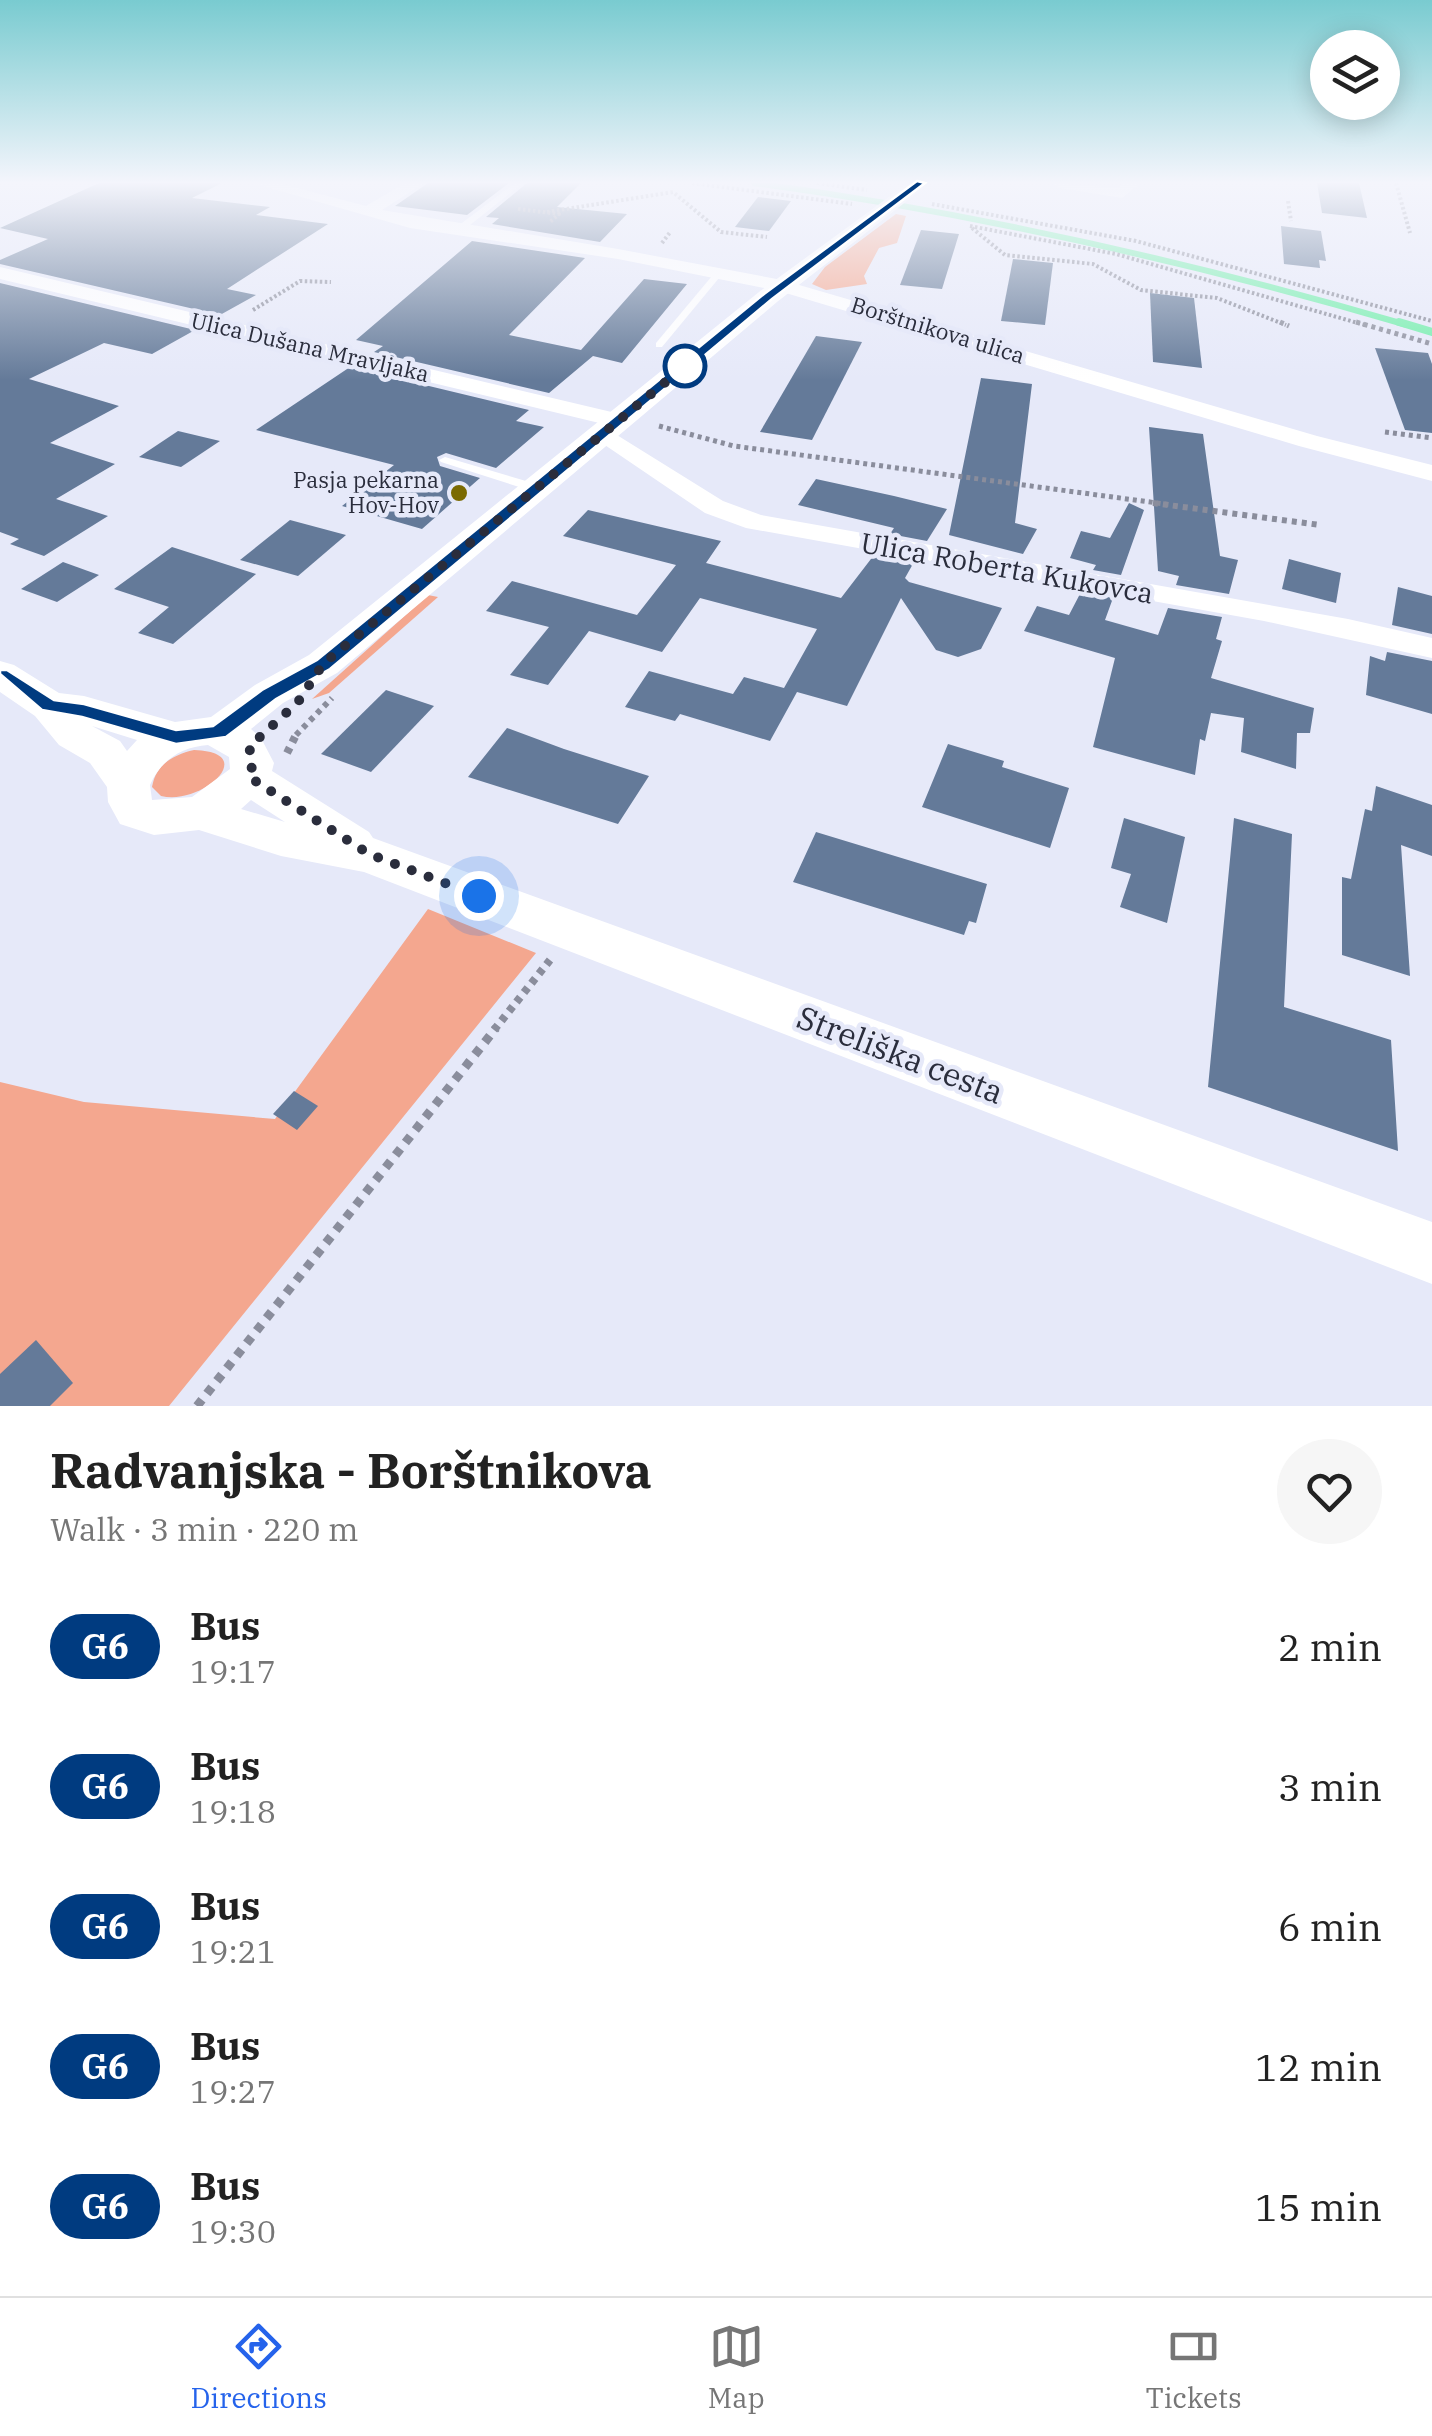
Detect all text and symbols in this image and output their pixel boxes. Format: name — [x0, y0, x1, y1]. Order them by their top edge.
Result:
map controls — [1310, 30, 1400, 120]
button: layers — [1310, 30, 1400, 120]
street label: Borštnikova ulica — [848, 289, 1028, 370]
street label: Ulica Dušana Mravljaka — [188, 305, 432, 388]
unlabelled marker — [664, 345, 706, 387]
place label: Pasja pekarna Hov-Hov — [293, 465, 439, 519]
marker: Pasja pekarna Hov-Hov — [448, 482, 470, 504]
street label: Ulica Roberta Kukovca — [858, 524, 1156, 611]
your location — [454, 871, 504, 921]
street label: Streliška cesta — [791, 995, 1010, 1113]
text: Radvanjska - Borštnikova — [50, 1439, 652, 1501]
button: heart — [1277, 1439, 1382, 1544]
text: Walk · 3 min · 220 m — [50, 1508, 358, 1550]
text: Bus — [190, 1601, 260, 1650]
text: 2 min — [1278, 1622, 1382, 1671]
text: G6 — [81, 1623, 129, 1669]
text: 19:17 — [190, 1650, 276, 1692]
text: Bus — [190, 1741, 260, 1790]
text: 3 min — [1278, 1762, 1382, 1811]
text: G6 — [81, 1763, 129, 1809]
text: 19:18 — [190, 1790, 276, 1832]
text: Bus — [190, 1881, 260, 1930]
text: 6 min — [1278, 1902, 1382, 1951]
text: G6 — [81, 1903, 129, 1949]
text: 19:21 — [190, 1930, 276, 1972]
text: Bus — [190, 2021, 260, 2070]
text: 12 min — [1255, 2042, 1382, 2091]
text: G6 — [81, 2043, 129, 2089]
text: 19:27 — [190, 2070, 276, 2112]
text: Bus — [190, 2161, 260, 2210]
text: 15 min — [1255, 2182, 1382, 2231]
text: G6 — [81, 2183, 129, 2229]
text: 19:30 — [190, 2210, 276, 2252]
tab: Directions — [190, 2319, 327, 2416]
tab: Map — [708, 2319, 765, 2416]
tab: Tickets — [1146, 2319, 1242, 2416]

